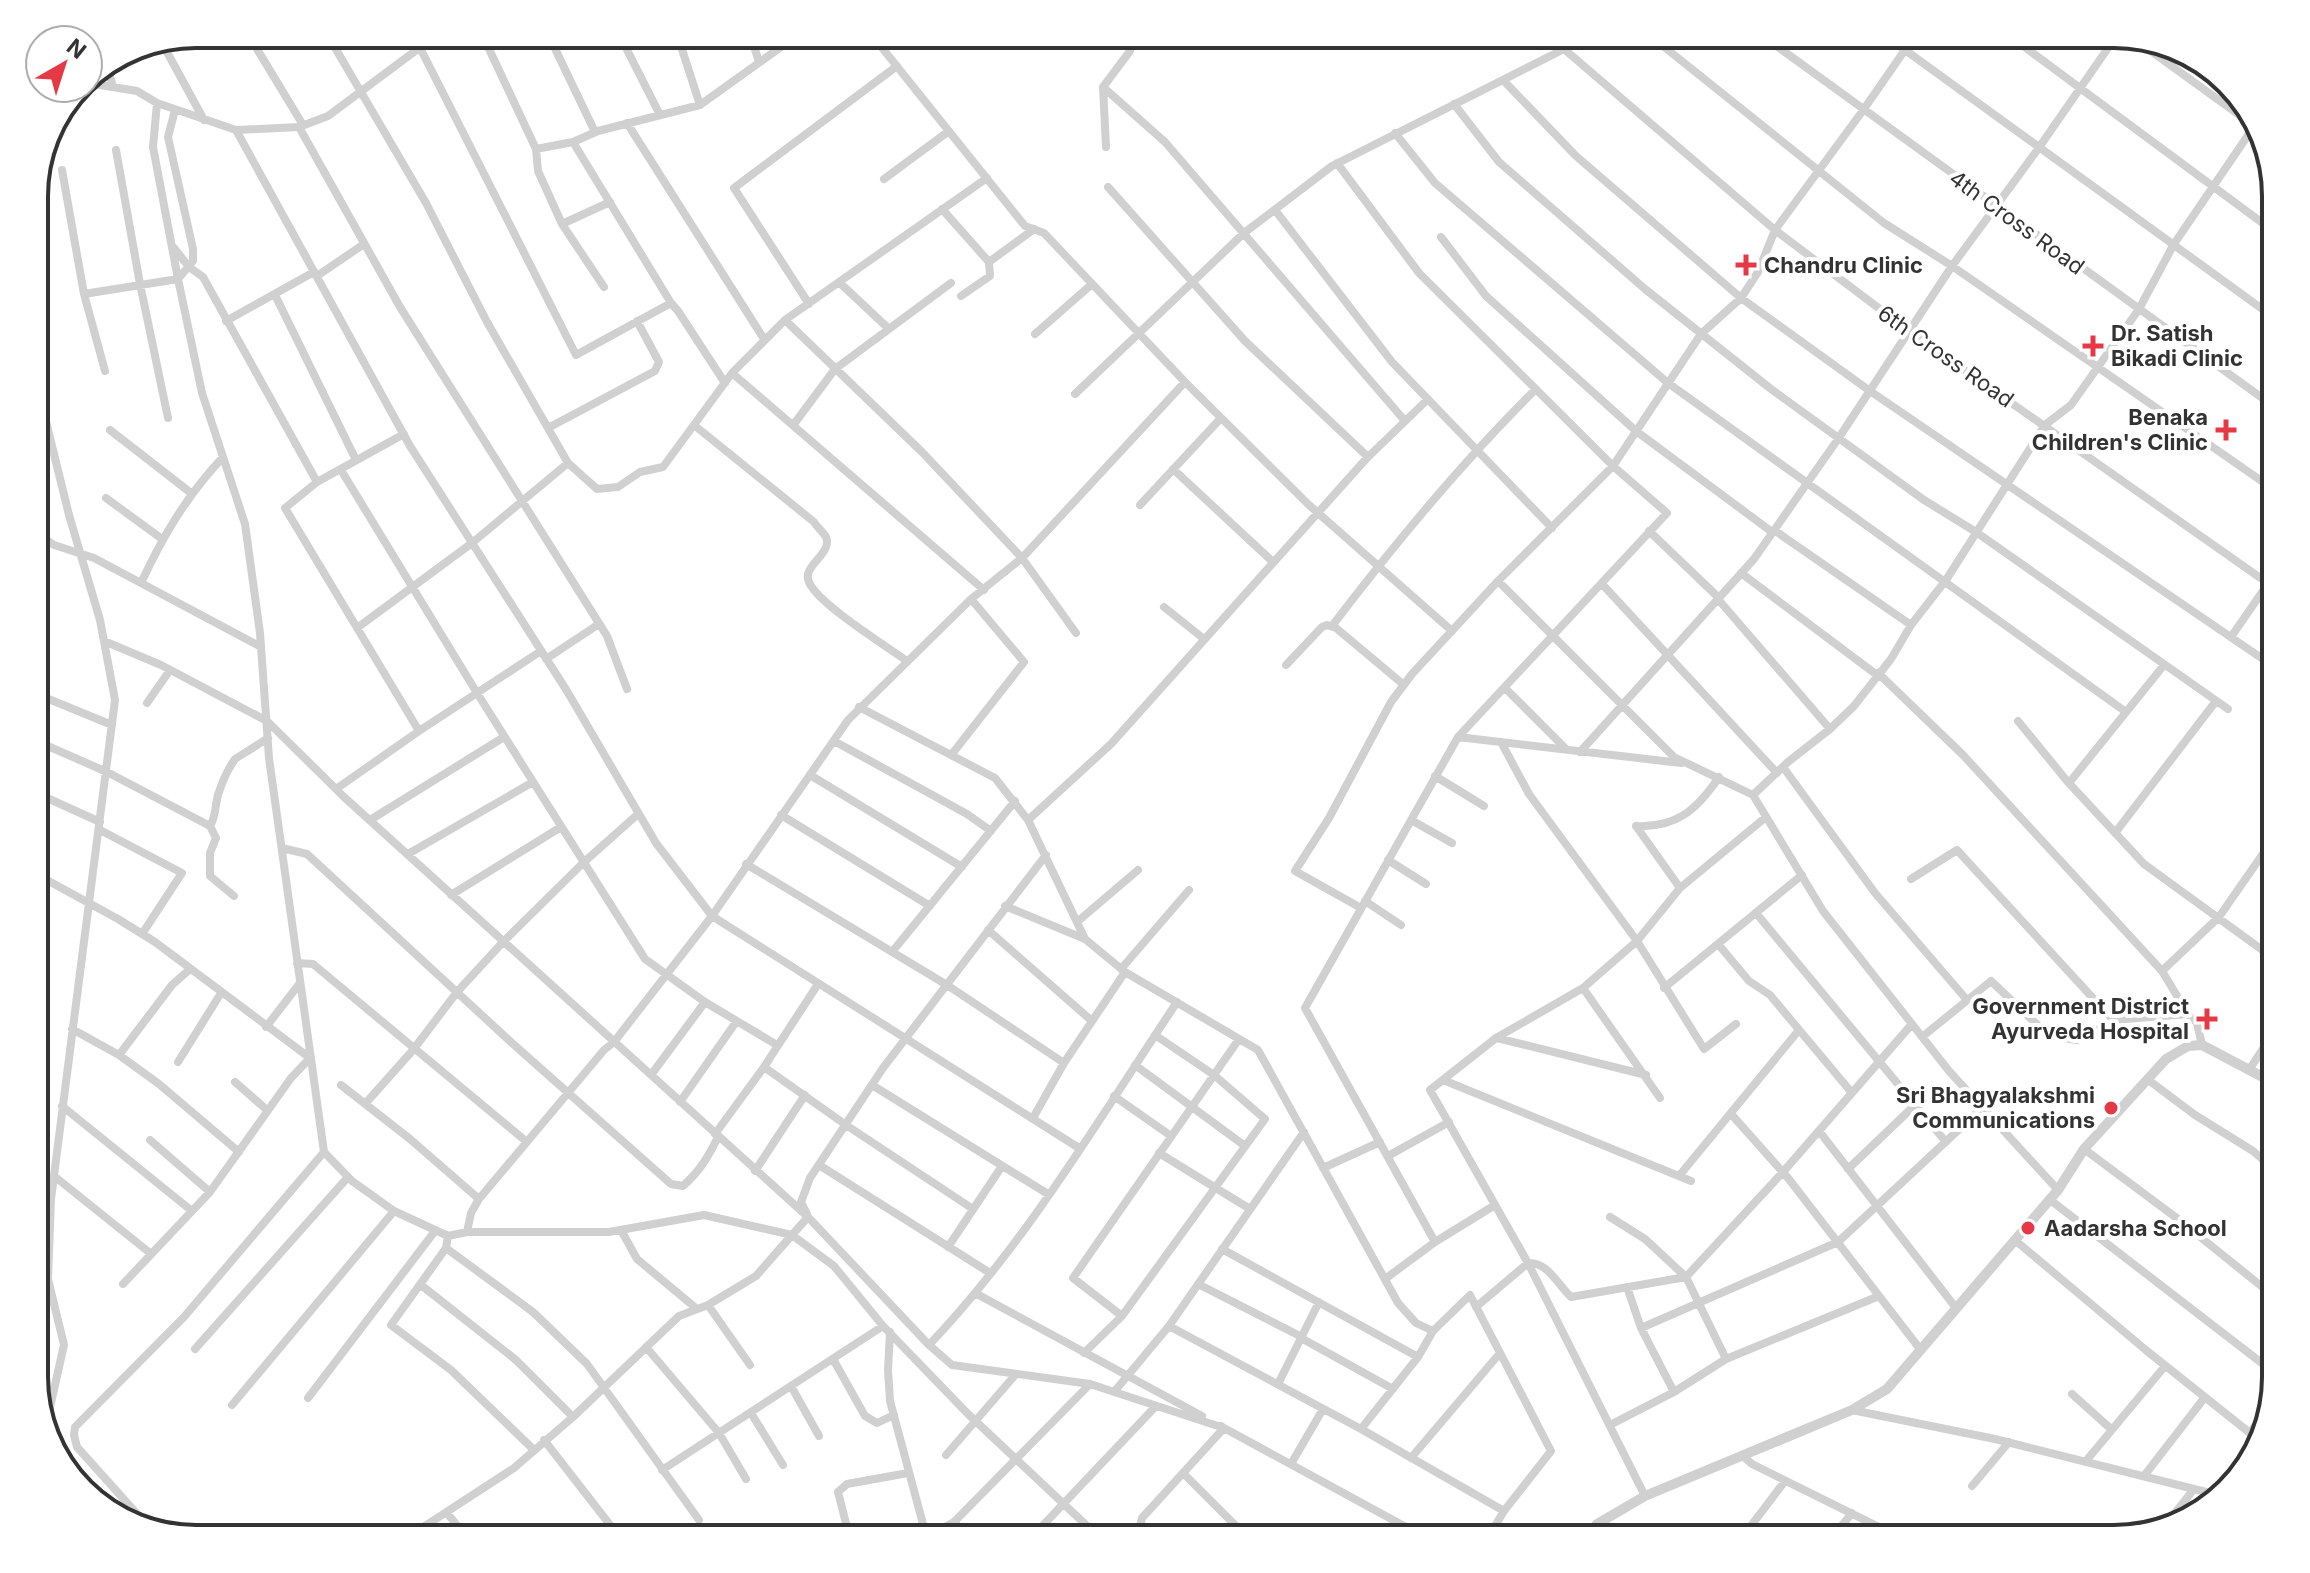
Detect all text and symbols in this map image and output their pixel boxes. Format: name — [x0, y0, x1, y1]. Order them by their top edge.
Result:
north arrow — [24, 24, 104, 104]
text: N — [62, 33, 91, 64]
street label: 4th Cross Road — [1945, 164, 2089, 280]
place label: Chandru Clinic — [1764, 252, 1923, 278]
marker: Chandru Clinic — [1735, 254, 1757, 276]
street label: 6th Cross Road — [1873, 300, 2019, 412]
place label: Dr. Satish Bikadi Clinic — [2111, 320, 2243, 371]
marker: Dr. Satish Bikadi Clinic — [2082, 335, 2104, 357]
place label: Benaka Children's Clinic — [2032, 404, 2208, 455]
marker: Benaka Children's Clinic — [2215, 419, 2237, 441]
place label: Government District Ayurveda Hospital — [1972, 993, 2189, 1044]
marker: Government District Ayurveda Hospital — [2196, 1008, 2218, 1030]
place label: Sri Bhagyalakshmi Communications — [1896, 1082, 2095, 1133]
marker: Sri Bhagyalakshmi Communications — [2102, 1099, 2120, 1117]
place label: Aadarsha School — [2044, 1215, 2227, 1241]
marker: Aadarsha School — [2019, 1219, 2037, 1237]

